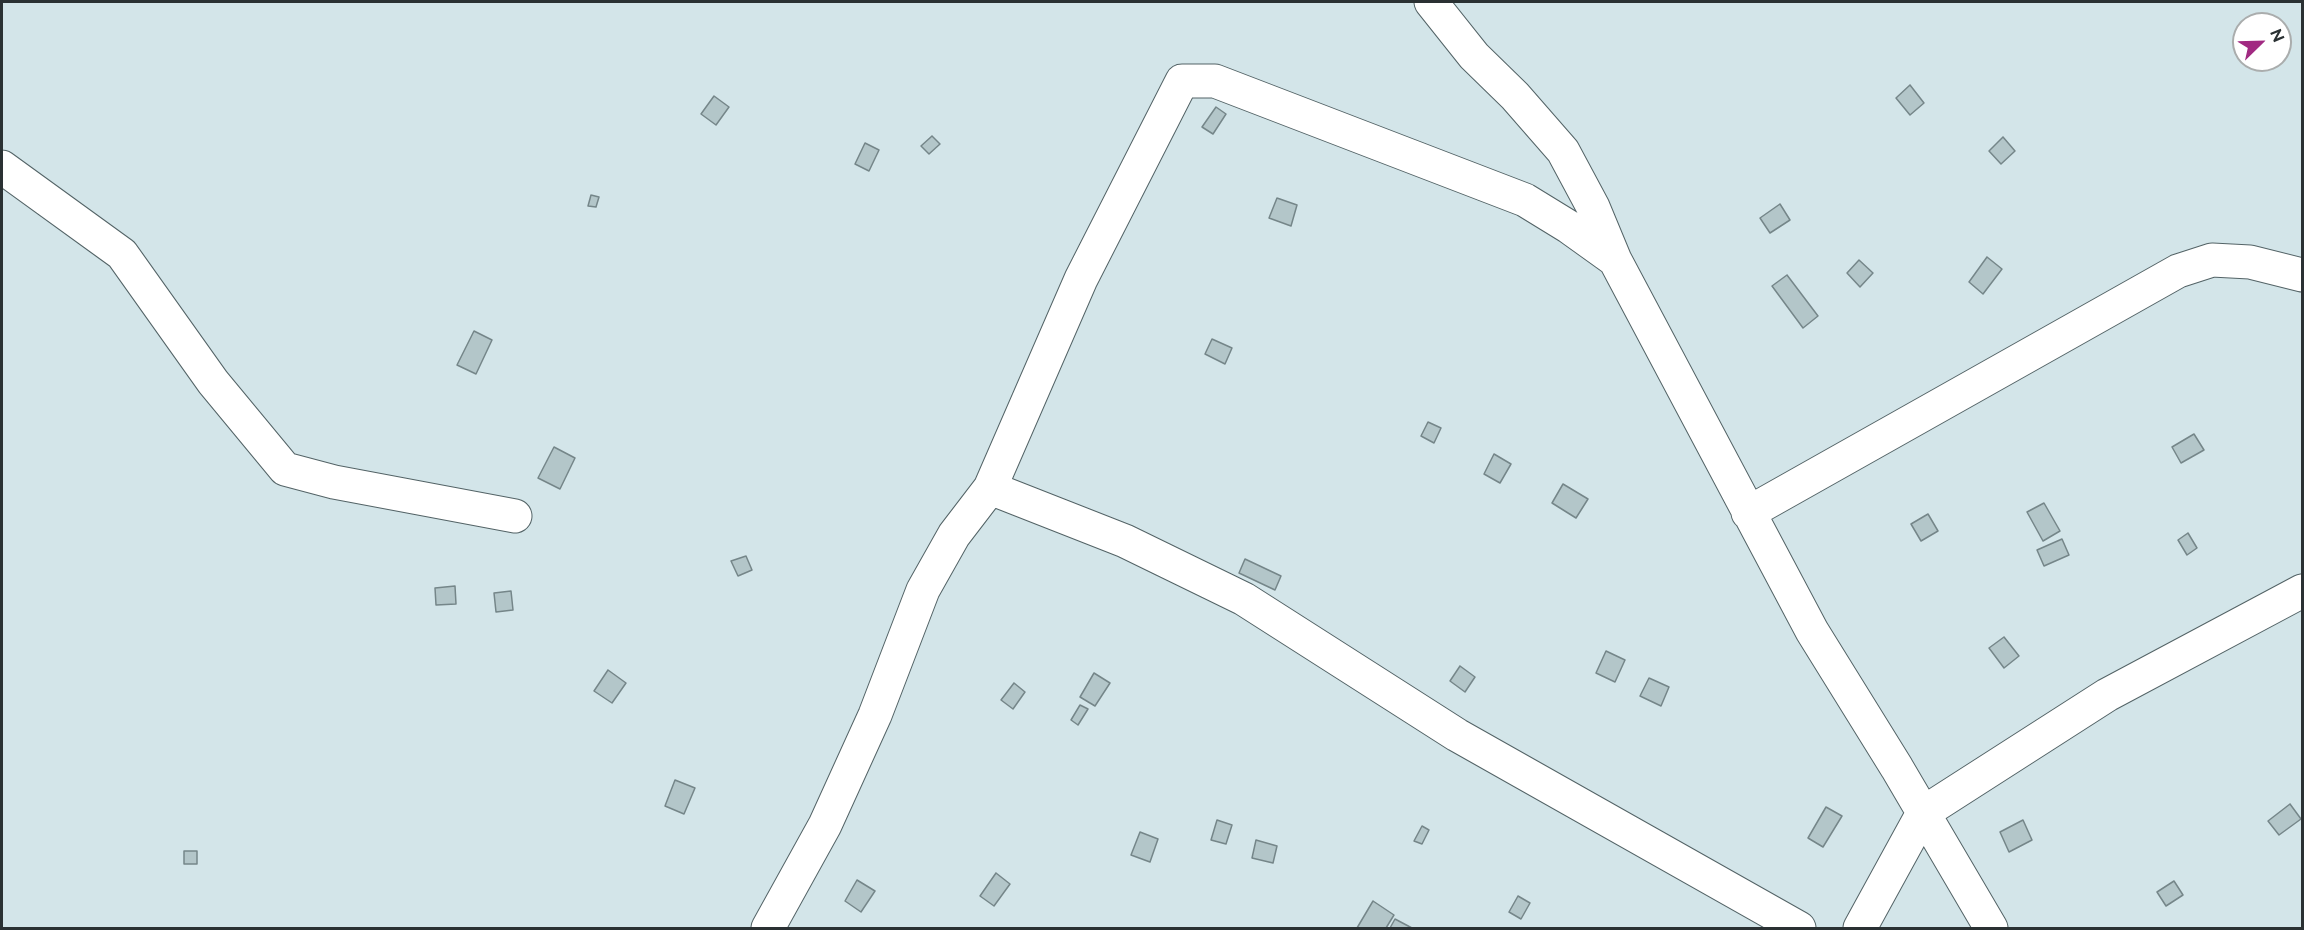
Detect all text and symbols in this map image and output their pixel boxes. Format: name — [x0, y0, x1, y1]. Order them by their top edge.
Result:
north arrow — [2232, 12, 2292, 72]
text: N — [2266, 26, 2288, 45]

